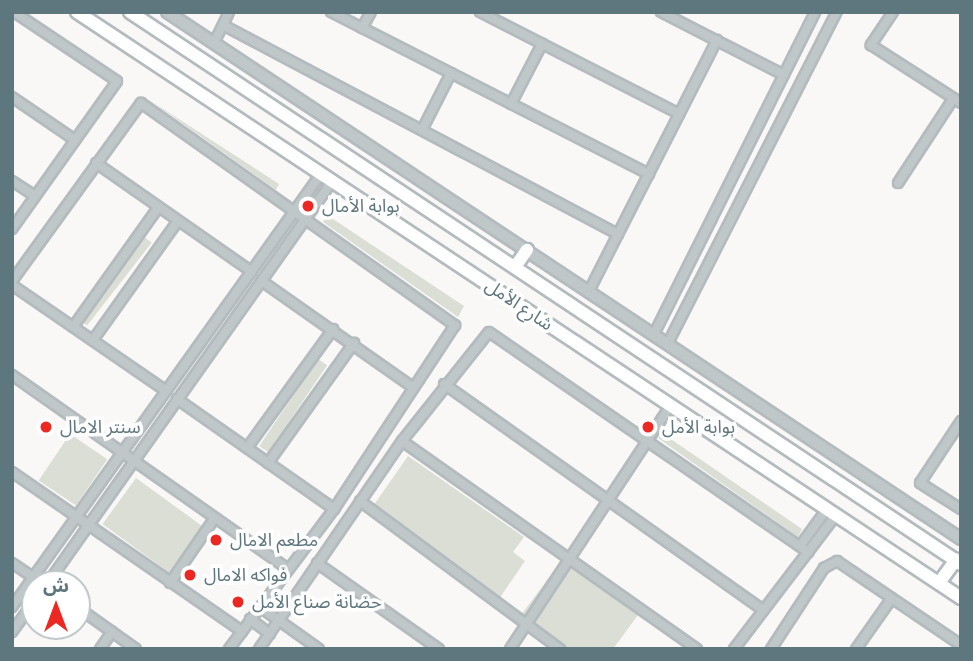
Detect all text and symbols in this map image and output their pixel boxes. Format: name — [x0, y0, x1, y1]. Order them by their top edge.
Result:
place label: بوابة الأمال — [322, 195, 400, 217]
marker: بوابة الأمال — [300, 198, 316, 214]
street label: شارع الأمل — [481, 275, 557, 335]
place label: سنتر الامال — [60, 416, 141, 438]
place label: بوابة الأمل — [662, 416, 735, 438]
marker: سنتر الامال — [38, 419, 54, 435]
marker: بوابة الأمل — [640, 419, 656, 435]
place label: مطعم الامال — [230, 529, 318, 551]
marker: مطعم الامال — [208, 532, 224, 548]
place label: فواكه الامال — [204, 564, 287, 586]
marker: فواكه الامال — [182, 567, 198, 583]
north arrow — [21, 570, 91, 640]
text: ش — [43, 574, 69, 597]
place label: حضانة صناع الأمل — [252, 591, 382, 613]
marker: حضانة صناع الأمل — [230, 594, 246, 610]

